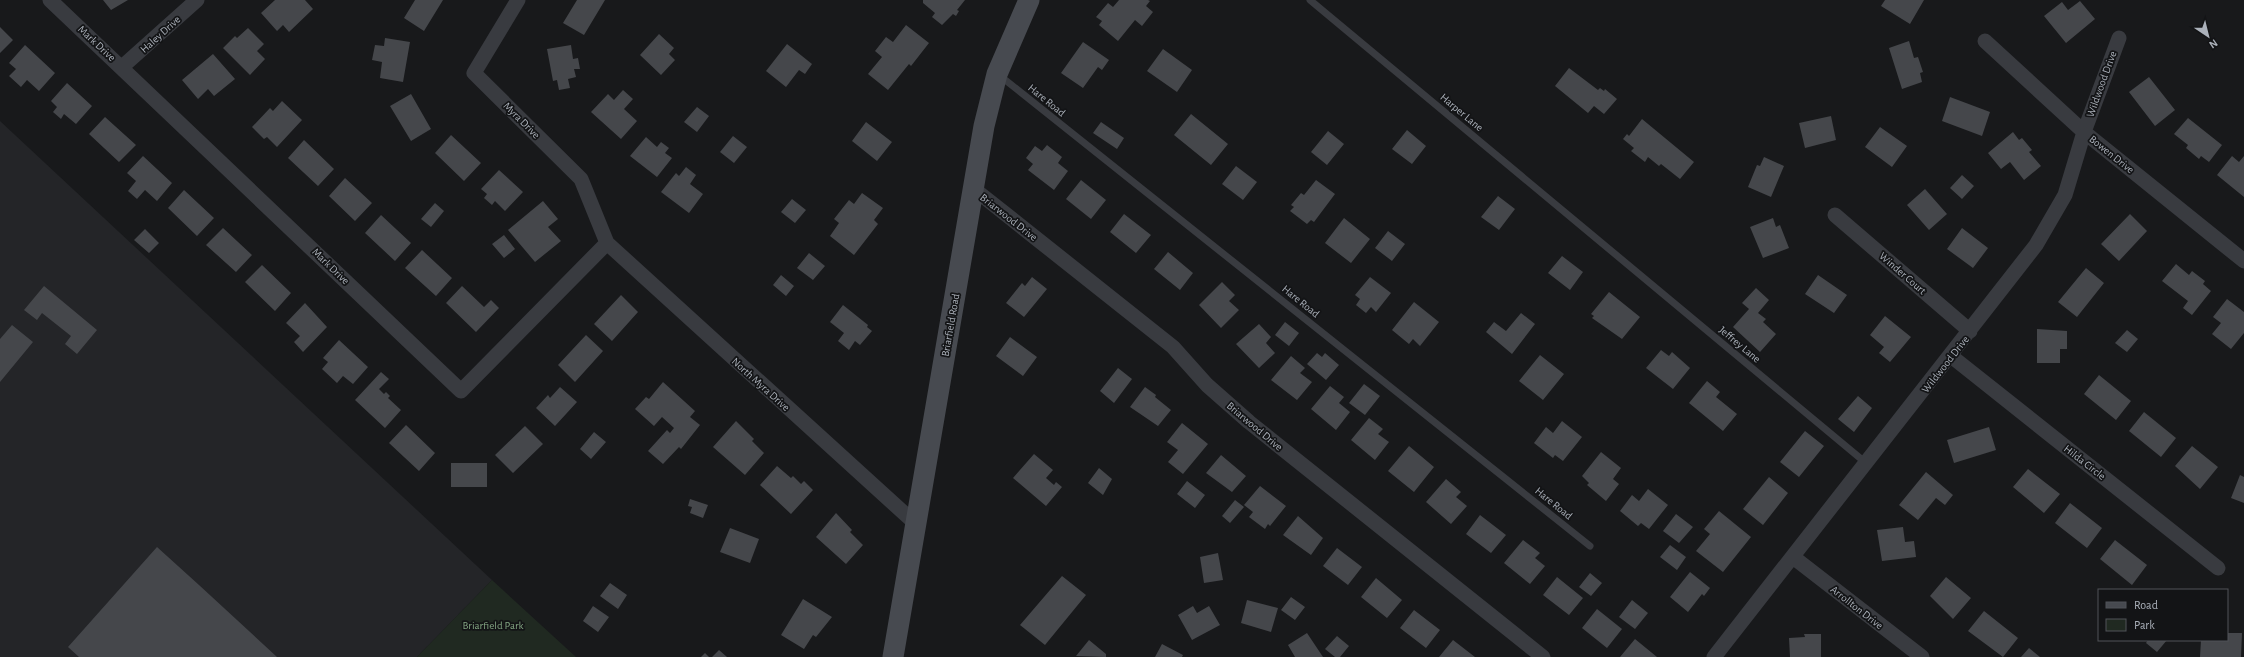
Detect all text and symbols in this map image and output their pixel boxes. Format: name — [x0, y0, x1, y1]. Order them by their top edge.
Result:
street label: Haley Drive — [138, 14, 182, 55]
north arrow — [2188, 16, 2228, 56]
street label: Mark Drive — [76, 23, 118, 63]
text: N — [2207, 37, 2220, 50]
street label: Wildwood Drive — [2084, 50, 2118, 119]
street label: Hare Road — [1026, 82, 1068, 119]
street label: Harper Lane — [1438, 91, 1485, 133]
street label: Myra Drive — [501, 100, 542, 141]
street label: Bowen Drive — [2087, 133, 2136, 176]
street label: Briarwood Drive — [978, 192, 1039, 243]
street label: Mark Drive — [310, 246, 351, 287]
street label: Winder Court — [1877, 250, 1928, 297]
street label: Hare Road — [1280, 283, 1322, 320]
street label: Briarfield Road — [940, 292, 962, 357]
street label: Jeffrey Lane — [1717, 324, 1762, 365]
street label: Wildwood Drive — [1920, 334, 1971, 395]
street label: North Myra Drive — [730, 356, 792, 413]
street label: Briarwood Drive — [1225, 400, 1285, 453]
street label: Hilda Circle — [2062, 443, 2108, 482]
street label: Hare Road — [1533, 485, 1575, 522]
street label: Arrollton Drive — [1828, 584, 1885, 631]
legend — [2098, 589, 2228, 641]
text: Road — [2134, 599, 2158, 611]
text: Park — [2134, 619, 2155, 631]
park label: Briarfield Park — [463, 620, 523, 631]

